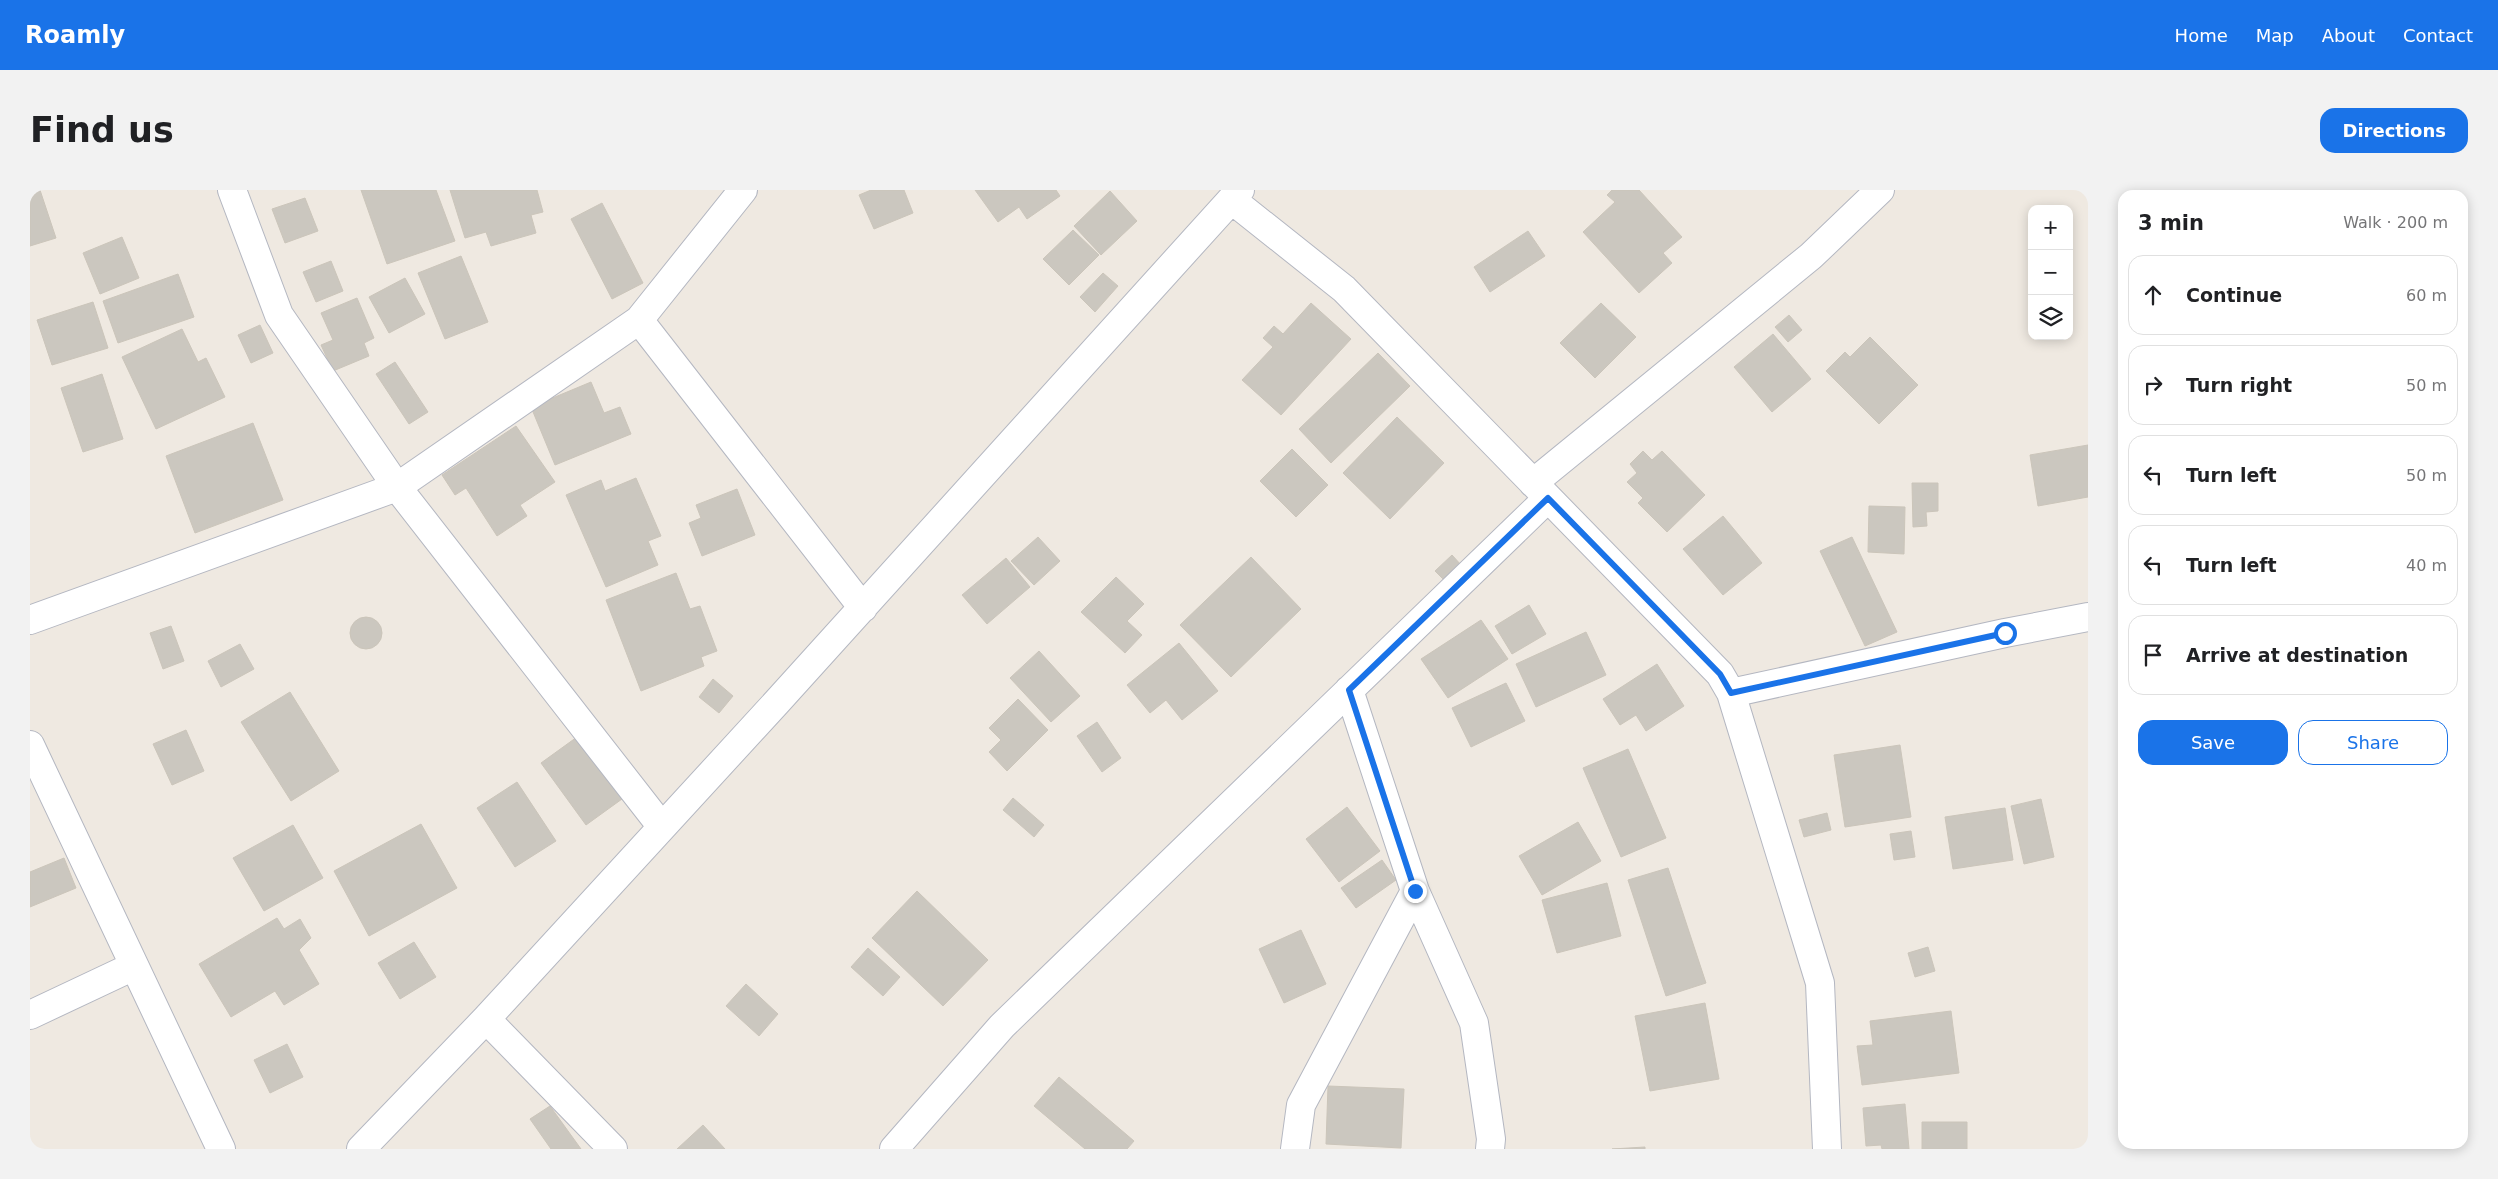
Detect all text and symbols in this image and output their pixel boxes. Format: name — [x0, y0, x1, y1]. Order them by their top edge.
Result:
text: Roamly — [25, 21, 125, 49]
text: Home — [2175, 25, 2228, 46]
text: Map — [2256, 25, 2294, 46]
text: About — [2322, 25, 2375, 46]
text: Contact — [2403, 25, 2473, 46]
button: Directions — [2320, 108, 2468, 153]
text: Find us — [30, 110, 174, 150]
map controls — [2028, 205, 2073, 340]
button: + — [2028, 205, 2073, 250]
text: 3 min — [2138, 211, 2204, 235]
text: Walk · 200 m — [2343, 213, 2448, 232]
button: − — [2028, 250, 2073, 295]
icon: ahead — [2139, 281, 2167, 309]
text: Continue — [2186, 284, 2282, 306]
text: 60 m — [2406, 286, 2447, 305]
button: layers — [2028, 295, 2073, 340]
icon: right — [2139, 371, 2167, 399]
text: Turn right — [2186, 374, 2292, 396]
text: 50 m — [2406, 376, 2447, 395]
icon: left — [2139, 461, 2167, 489]
text: Turn left — [2186, 464, 2277, 486]
text: 50 m — [2406, 466, 2447, 485]
icon: left — [2139, 551, 2167, 579]
text: Turn left — [2186, 554, 2277, 576]
text: 40 m — [2406, 556, 2447, 575]
route start — [1994, 622, 2017, 645]
icon: arrive — [2139, 641, 2167, 669]
text: Arrive at destination — [2186, 644, 2408, 666]
button: Save — [2138, 720, 2288, 765]
button: Share — [2298, 720, 2448, 765]
route end — [1404, 880, 1427, 903]

